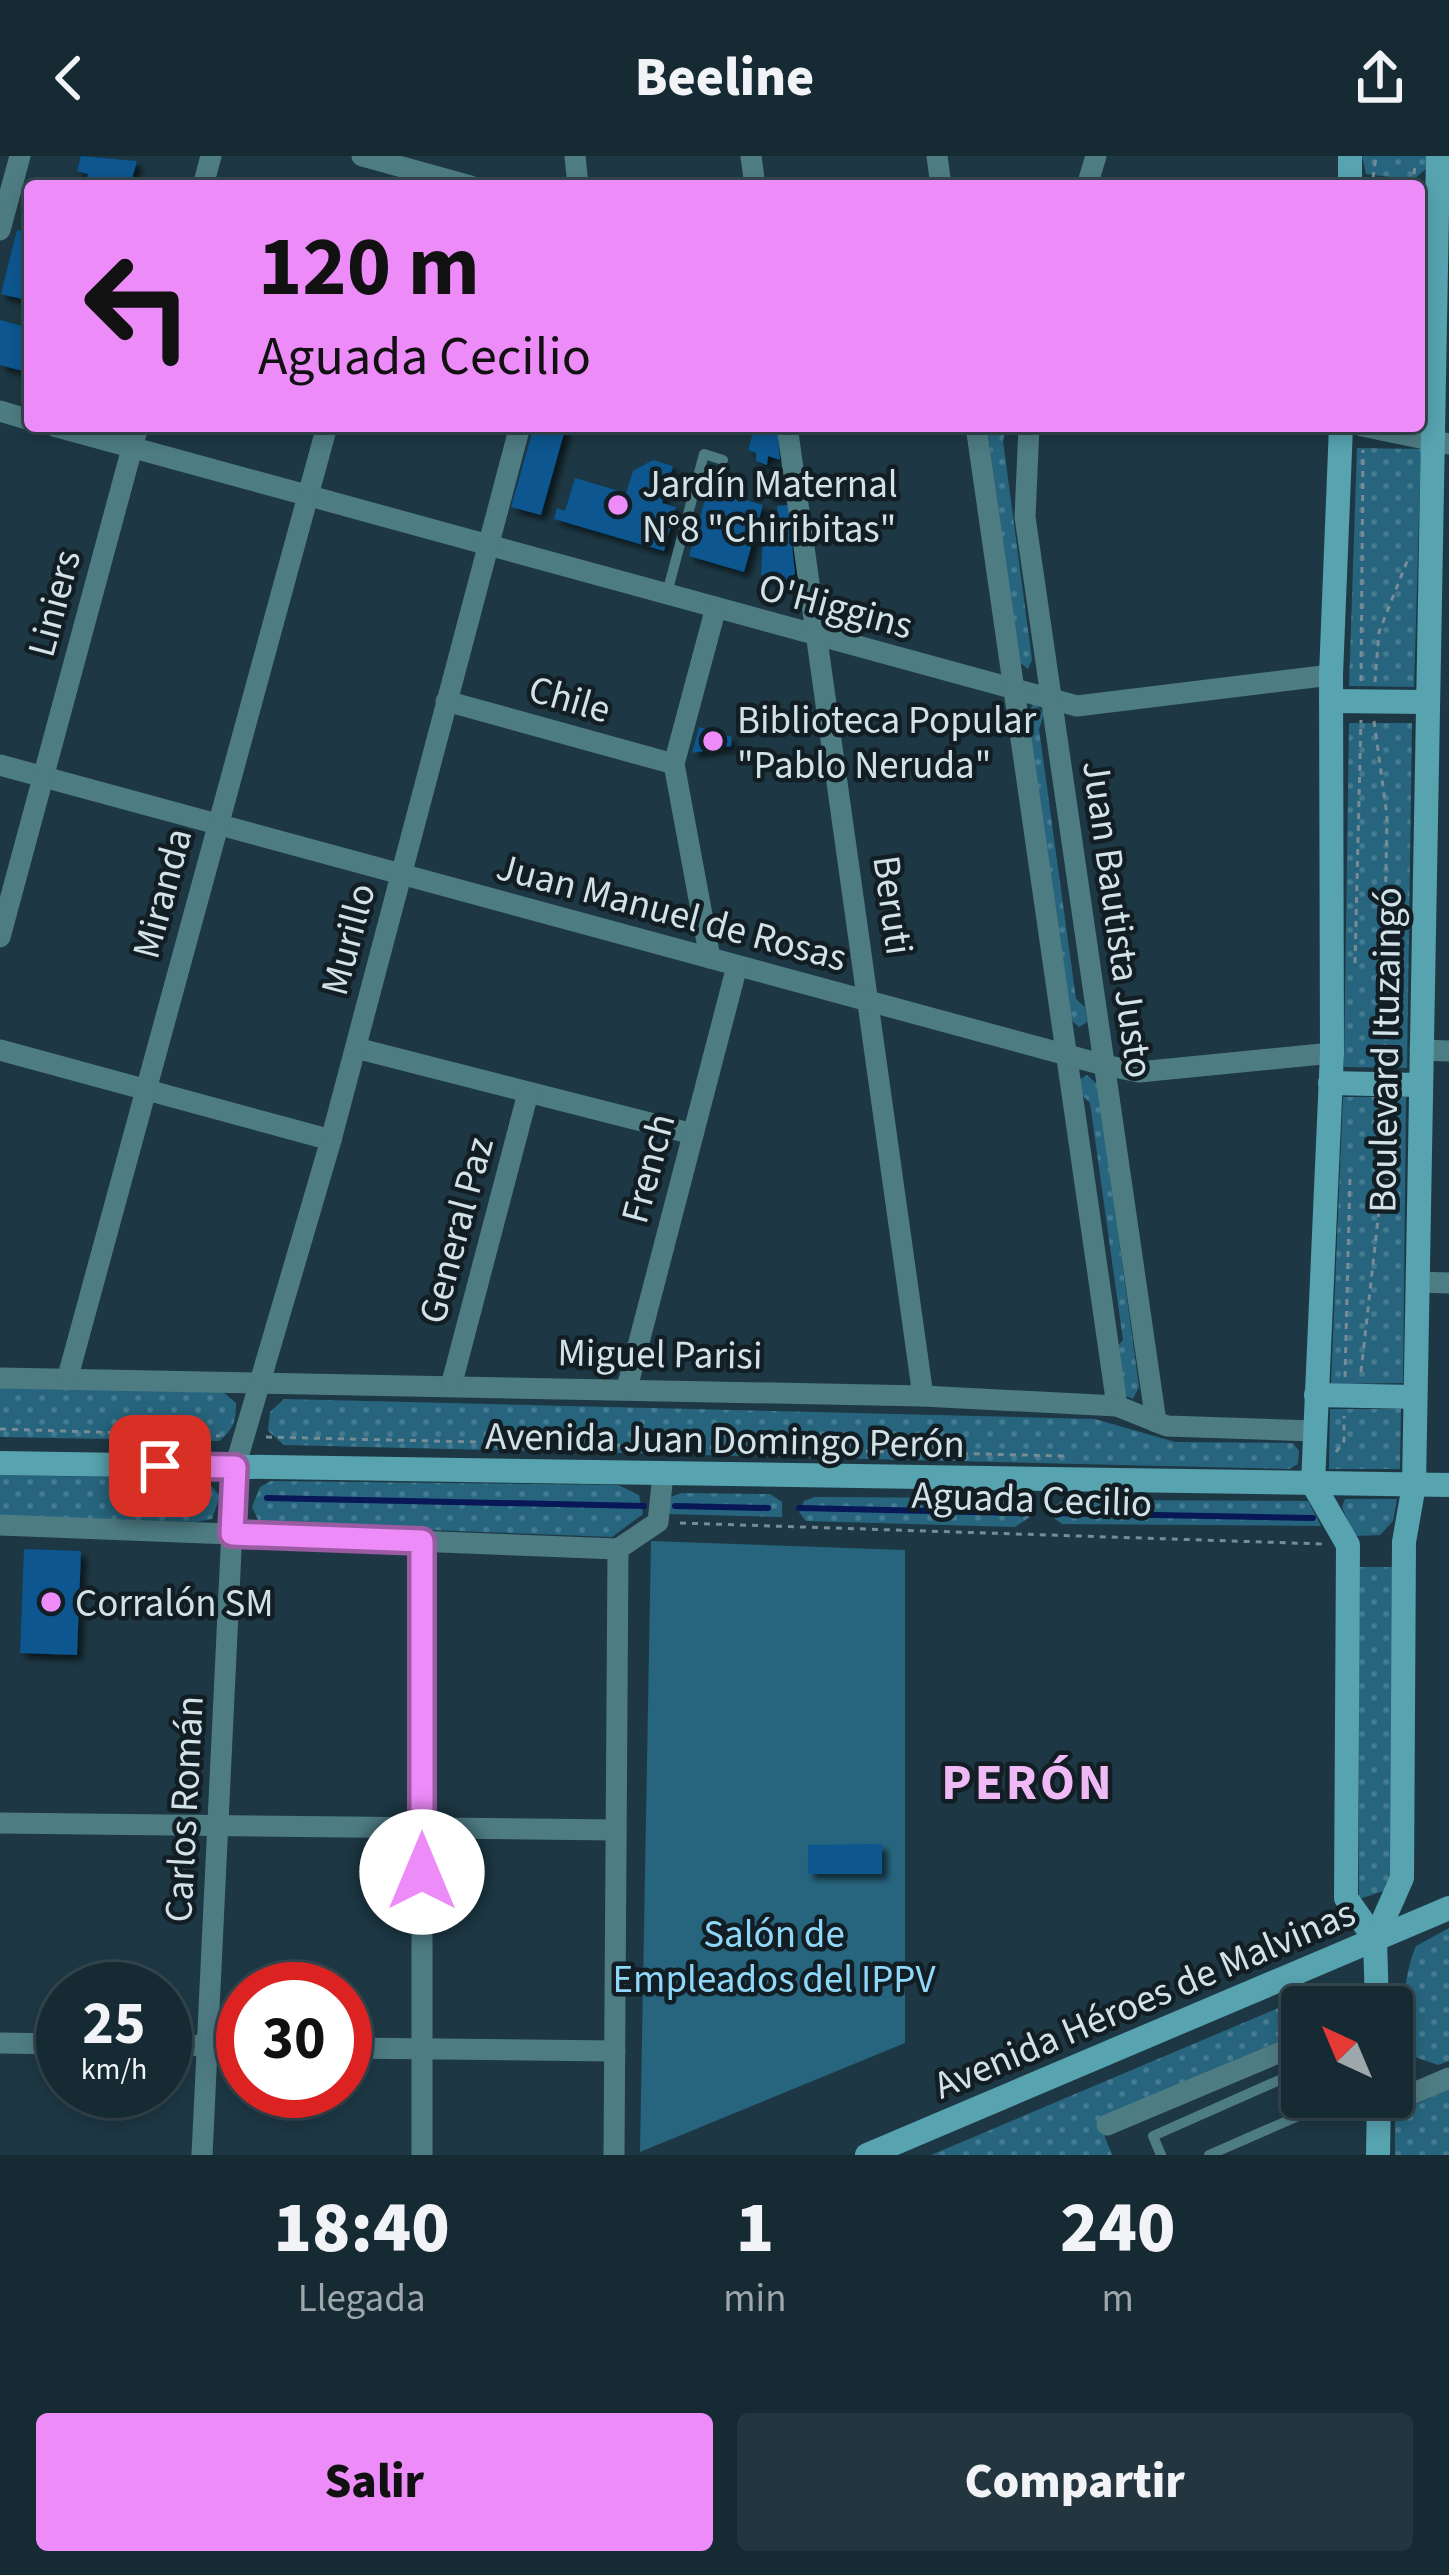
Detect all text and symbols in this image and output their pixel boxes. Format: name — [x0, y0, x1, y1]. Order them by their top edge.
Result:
text: Beeline — [635, 40, 814, 117]
icon: back — [36, 45, 102, 111]
icon: share — [1347, 45, 1413, 111]
text: 120 m — [258, 208, 480, 328]
icon: left — [60, 228, 216, 384]
text: Aguada Cecilio — [258, 319, 591, 396]
place label: Jardín Maternal N°8 "Chiribitas" — [642, 457, 898, 558]
marker: Jardín Maternal N°8 "Chiribitas" — [605, 492, 631, 518]
street label: Liniers — [14, 544, 96, 663]
street label: O'Higgins — [752, 560, 919, 654]
street label: Chile — [522, 662, 617, 738]
place label: Biblioteca Popular "Pablo Neruda" — [737, 693, 1037, 794]
marker: Biblioteca Popular "Pablo Neruda" — [700, 728, 726, 754]
street label: Juan Bautista Justo — [1067, 757, 1167, 1082]
street label: Miranda — [119, 822, 207, 965]
street label: Juan Manuel de Rosas — [490, 839, 853, 987]
street label: Beruti — [857, 852, 927, 959]
street label: Murillo — [307, 877, 391, 1002]
street label: Boulevard Ituzaingó — [1355, 887, 1417, 1213]
street label: French — [607, 1108, 690, 1230]
street label: General Paz — [405, 1131, 509, 1330]
street label: Miguel Parisi — [557, 1325, 763, 1385]
street label: Avenida Juan Domingo Perón — [485, 1409, 965, 1473]
pin — [109, 1415, 211, 1517]
icon: arrive — [127, 1433, 193, 1499]
street label: Aguada Cecilio — [911, 1468, 1153, 1532]
place label: Corralón SM — [75, 1576, 274, 1632]
marker: Corralón SM — [38, 1589, 64, 1615]
street label: Carlos Román — [151, 1694, 219, 1924]
district label: PERÓN — [941, 1747, 1115, 1819]
position arrow — [359, 1809, 485, 1935]
street label: Avenida Héroes de Malvinas — [925, 1886, 1364, 2114]
park label: Salón de Empleados del IPPV — [613, 1907, 936, 2008]
speed limit sign: 30 — [216, 1962, 372, 2118]
text: 25 — [82, 1982, 146, 2067]
north arrow — [1281, 1986, 1413, 2118]
map controls — [1281, 1986, 1413, 2118]
text: km/h — [81, 2048, 147, 2091]
text: 18:40 — [274, 2177, 450, 2280]
text: 1 — [736, 2177, 774, 2280]
text: 240 — [1060, 2177, 1175, 2280]
text: Llegada — [298, 2271, 426, 2327]
text: min — [723, 2271, 787, 2327]
text: m — [1102, 2271, 1134, 2327]
button: Salir — [36, 2413, 713, 2551]
button: Compartir — [737, 2413, 1413, 2551]

